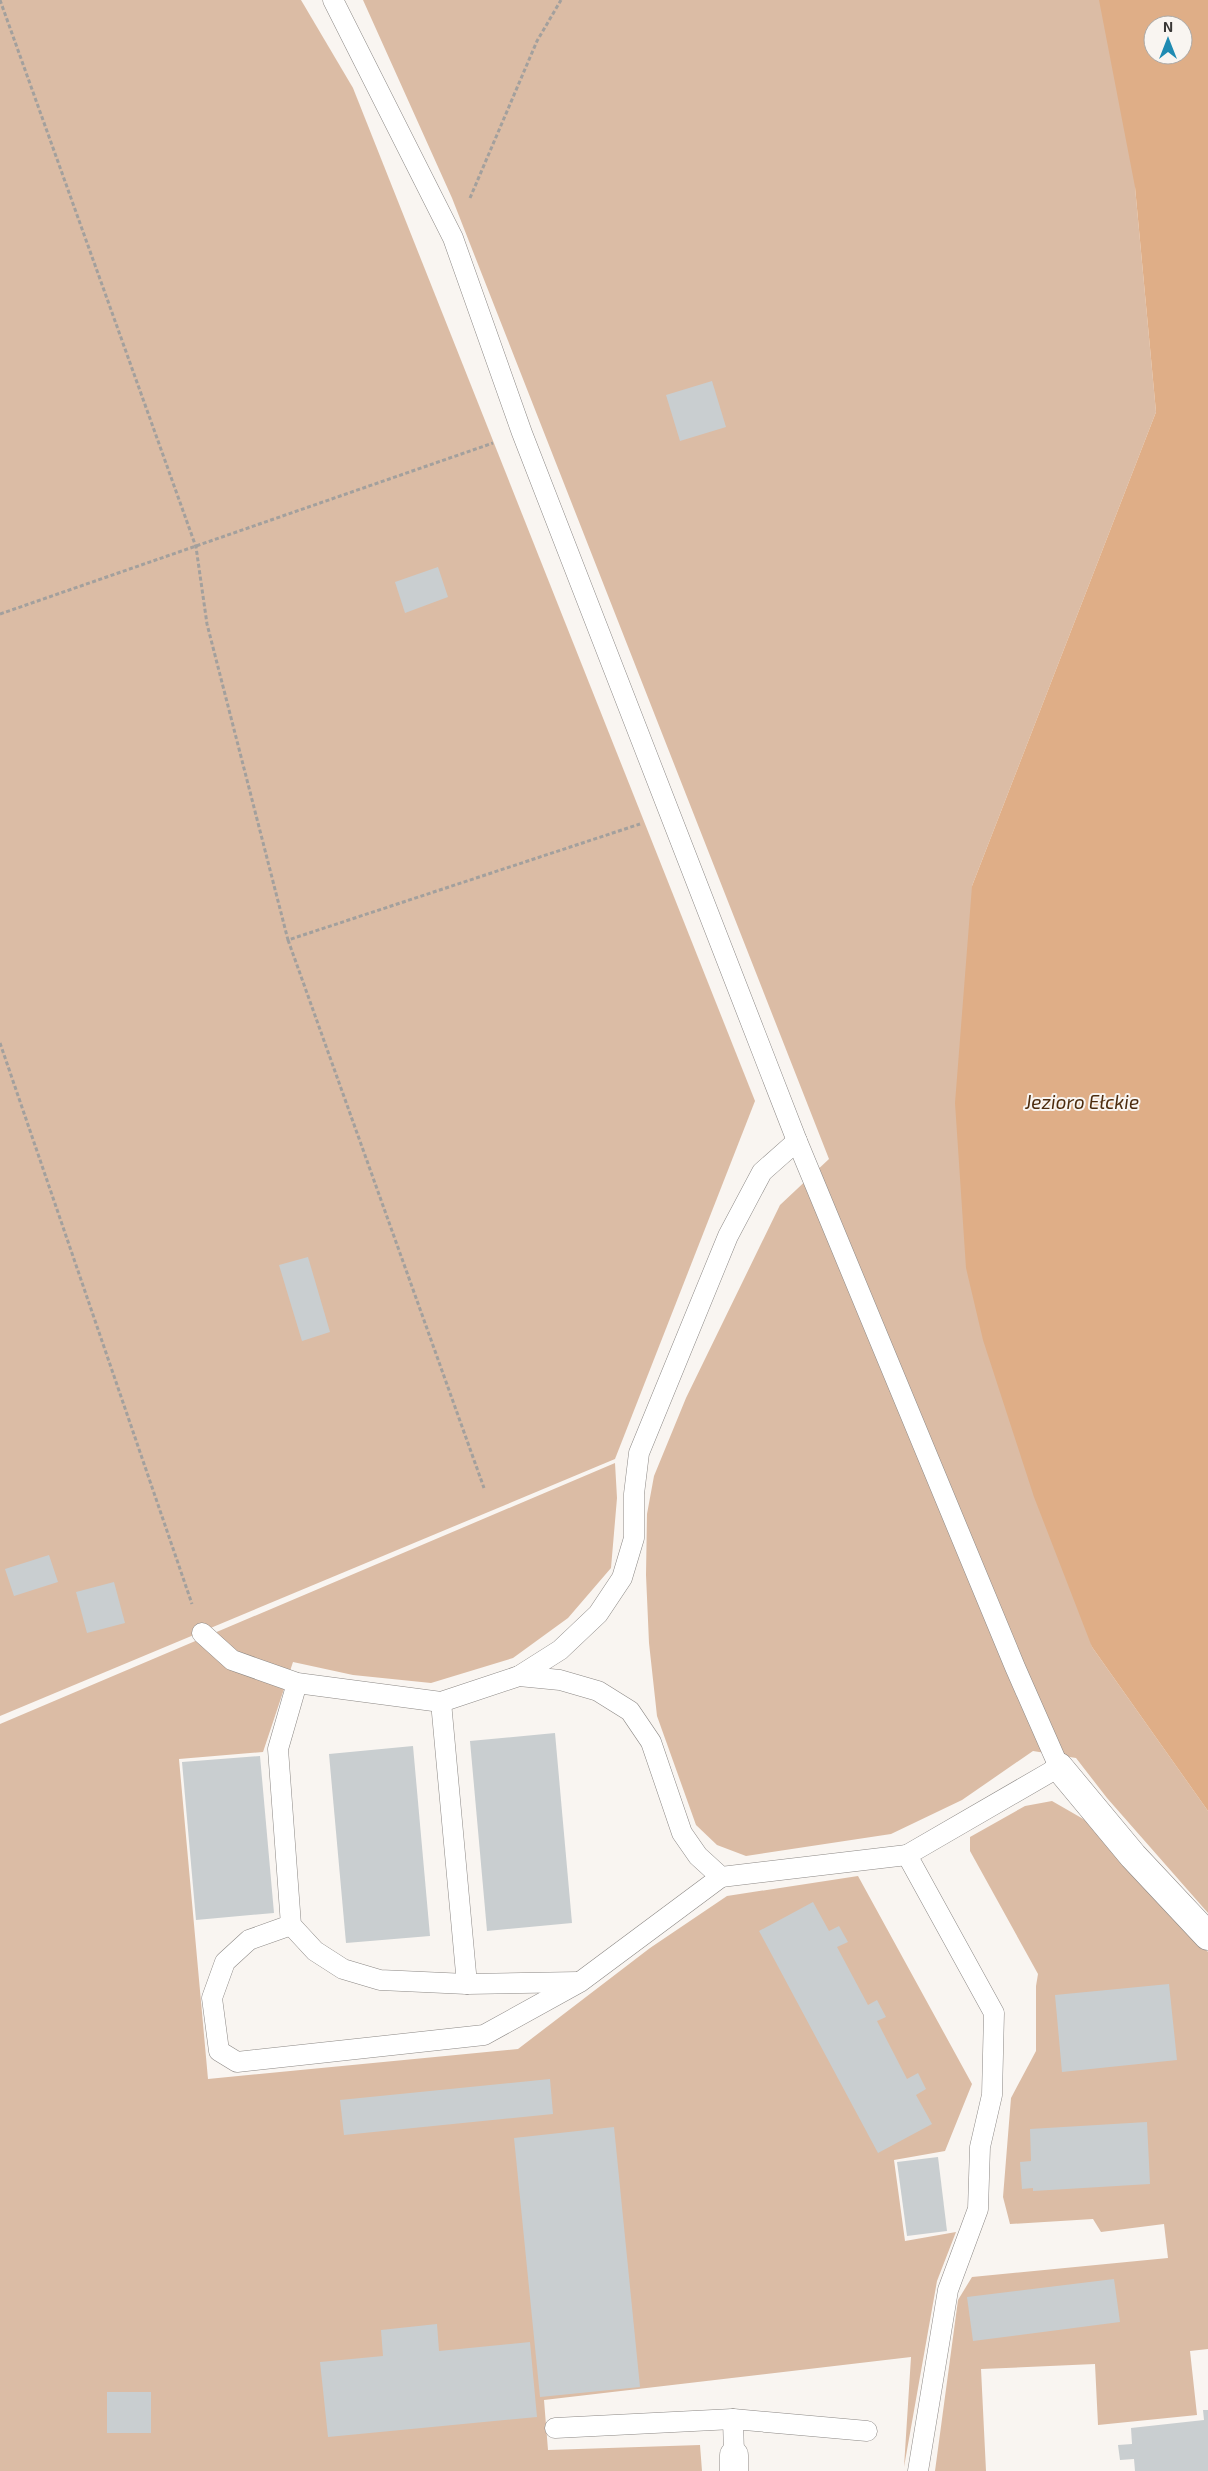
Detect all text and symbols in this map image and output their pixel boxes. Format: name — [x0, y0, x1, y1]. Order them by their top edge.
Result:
north arrow — [1143, 15, 1193, 65]
text: N — [1163, 18, 1173, 35]
water label: Jezioro Ełckie — [1024, 1090, 1139, 1113]

